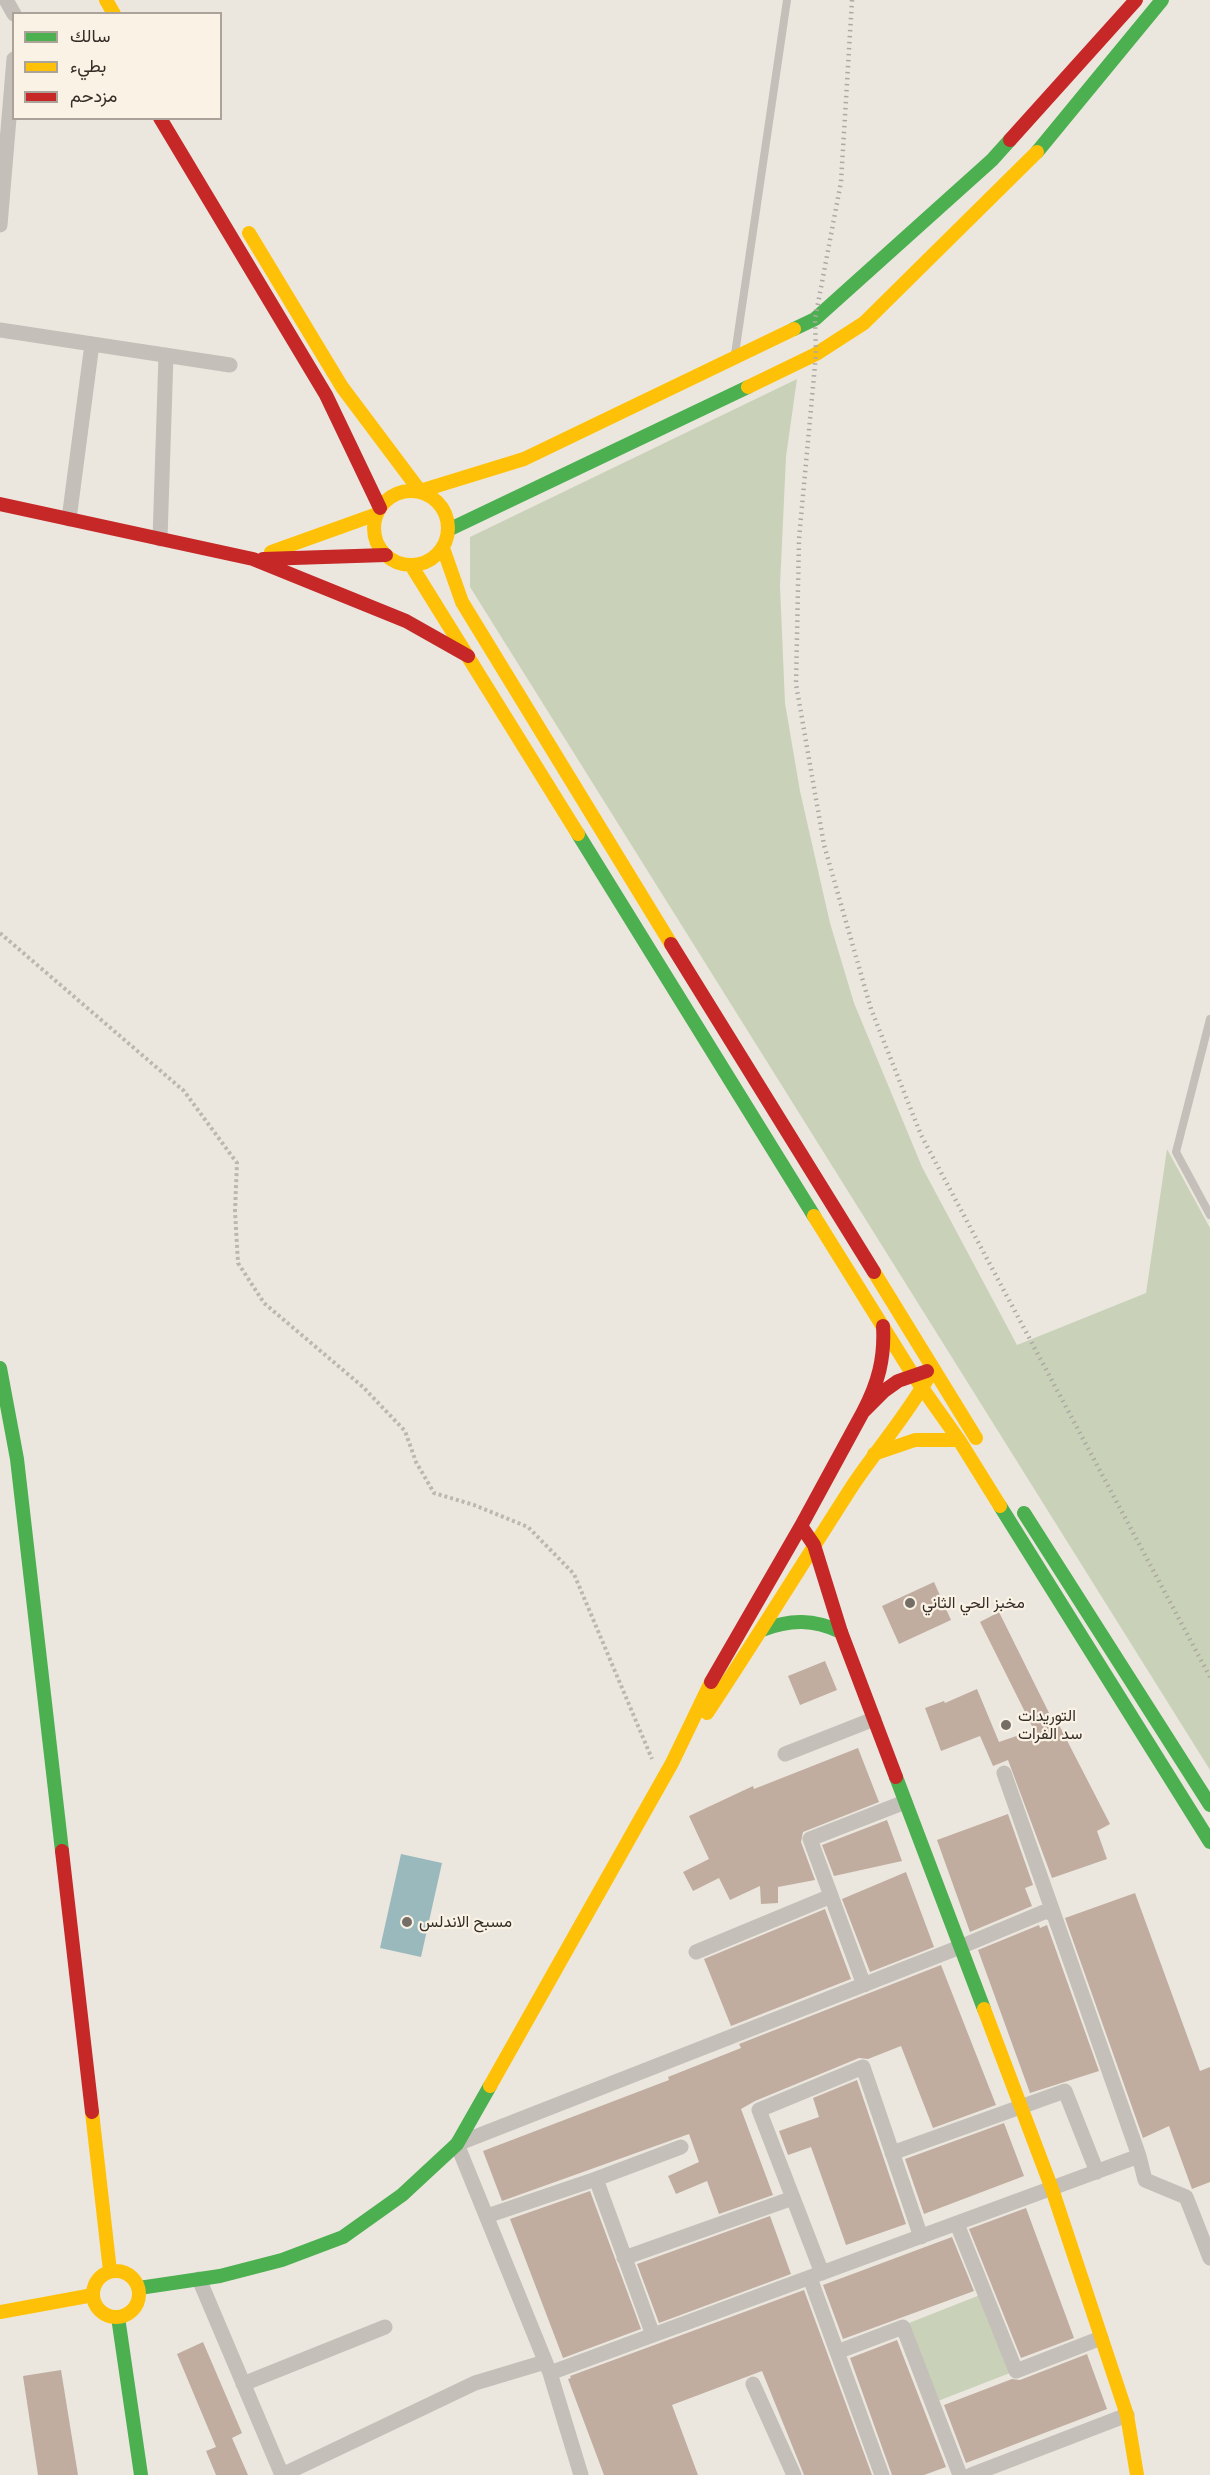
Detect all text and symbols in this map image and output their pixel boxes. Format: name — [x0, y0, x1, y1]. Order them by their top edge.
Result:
legend — [12, 12, 222, 120]
text: سالك — [70, 23, 110, 47]
text: بطيء — [70, 53, 106, 77]
text: مزدحم — [70, 83, 117, 107]
place label: مخبز الحي الثاني — [922, 1593, 1025, 1613]
marker: مخبز الحي الثاني — [903, 1596, 917, 1610]
place label: التوريدات سد الفرات — [1018, 1706, 1082, 1744]
marker: التوريدات سد الفرات — [999, 1718, 1013, 1732]
place label: مسبح الاندلس — [419, 1912, 512, 1932]
marker: مسبح الاندلس — [400, 1915, 414, 1929]

